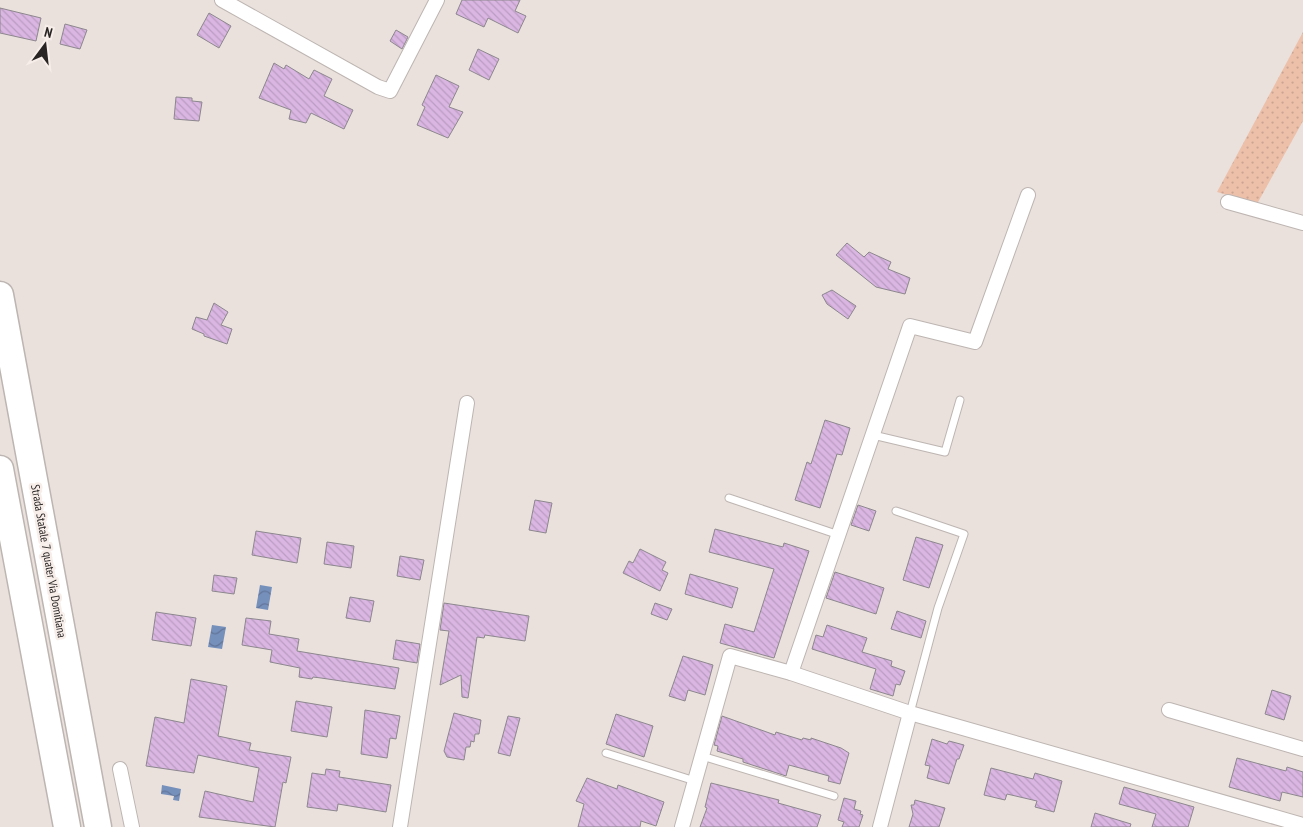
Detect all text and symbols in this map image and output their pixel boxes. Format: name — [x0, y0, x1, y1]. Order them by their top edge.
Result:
north arrow — [20, 20, 70, 70]
text: N — [42, 23, 54, 42]
street label: Strada Statale 7 quater Via Domitiana — [28, 483, 70, 639]

